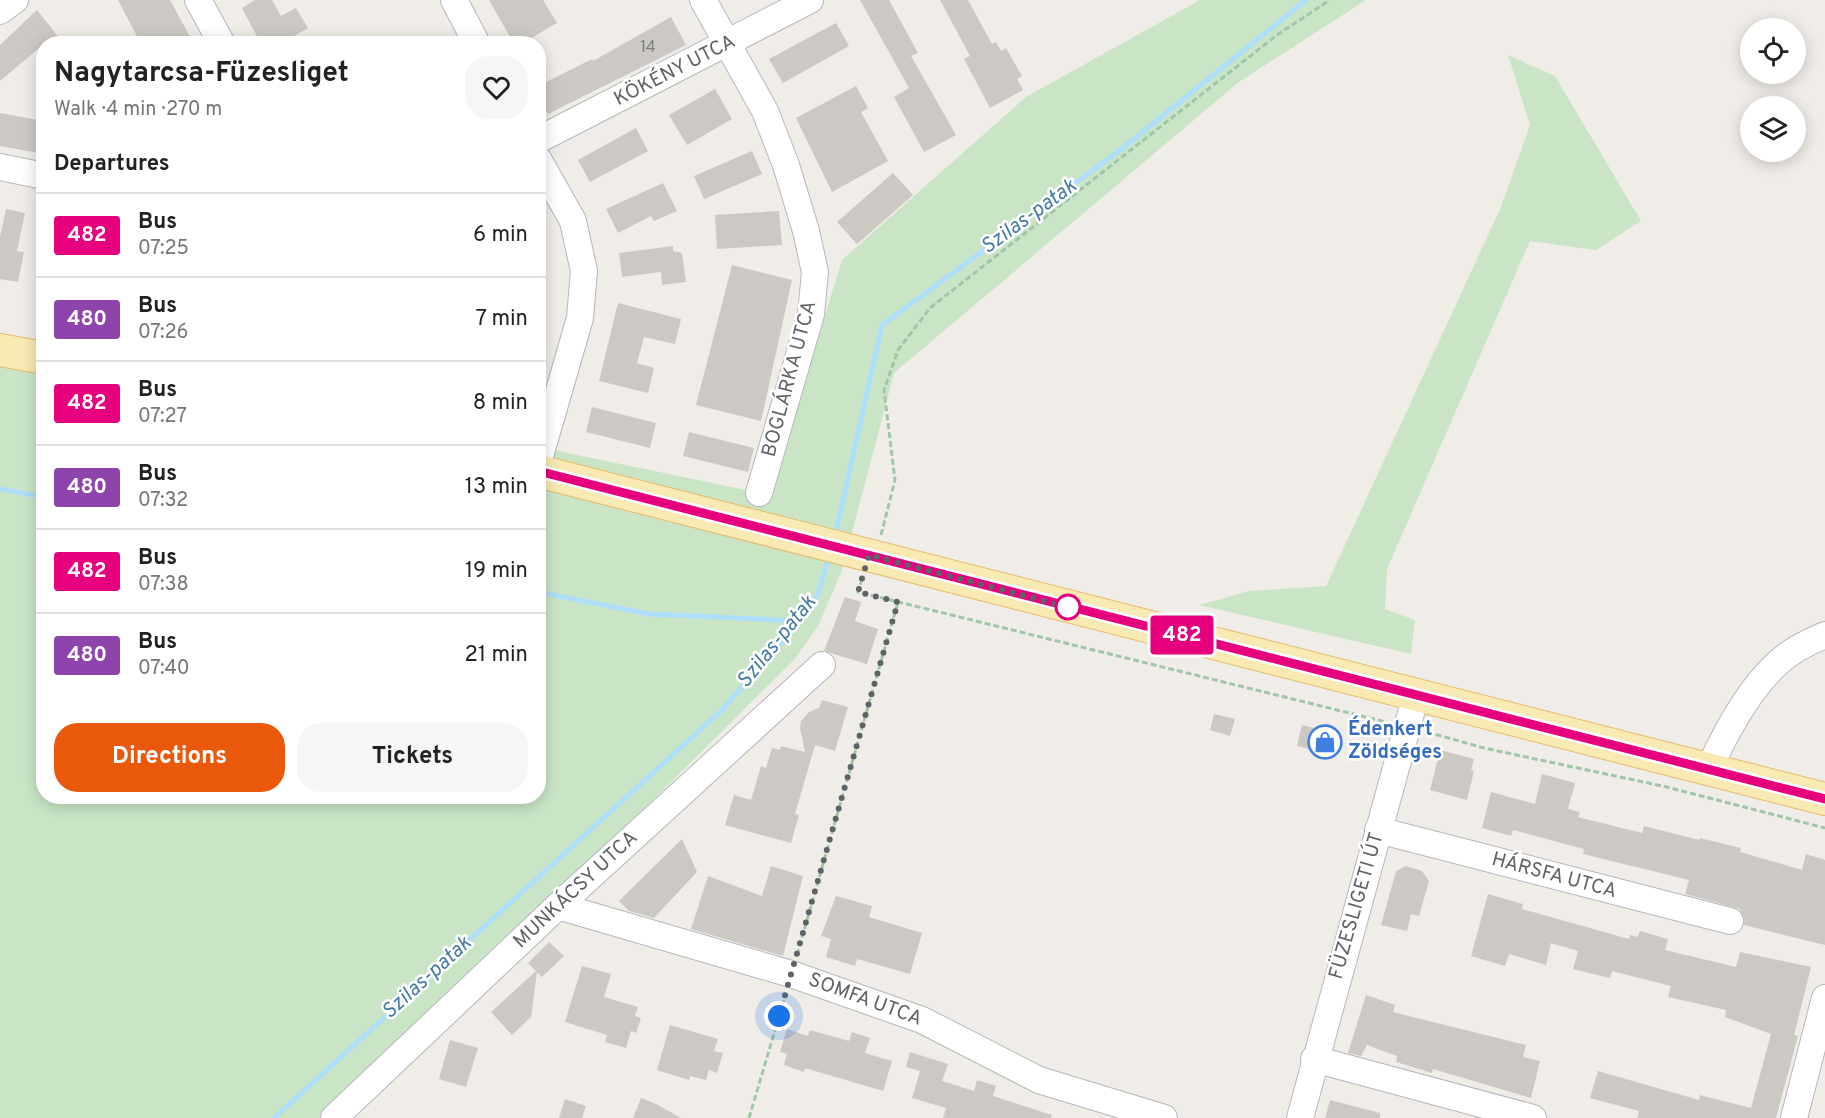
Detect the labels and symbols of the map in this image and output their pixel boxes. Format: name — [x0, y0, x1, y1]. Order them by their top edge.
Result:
street label: KÖKÉNY UTCA — [609, 27, 740, 113]
house number: 14 — [640, 38, 656, 58]
water label: Szilas-patak — [976, 173, 1082, 261]
street label: BOGLÁRKA UTCA — [755, 297, 823, 460]
water label: Szilas-patak — [731, 590, 823, 694]
unlabelled marker — [1055, 594, 1081, 620]
line badge: 482 — [1148, 616, 1216, 654]
place label: Édenkert Zöldséges — [1348, 715, 1442, 766]
shop icon: Édenkert Zöldséges — [1307, 724, 1343, 760]
street label: MUNKÁCSY UTCA — [507, 824, 644, 955]
street label: FÜZESLIGETI ÚT — [1322, 829, 1390, 983]
street label: HÁRSFA UTCA — [1489, 845, 1620, 905]
water label: Szilas-patak — [376, 930, 478, 1025]
street label: SOMFA UTCA — [805, 967, 925, 1033]
your location — [764, 1001, 794, 1031]

